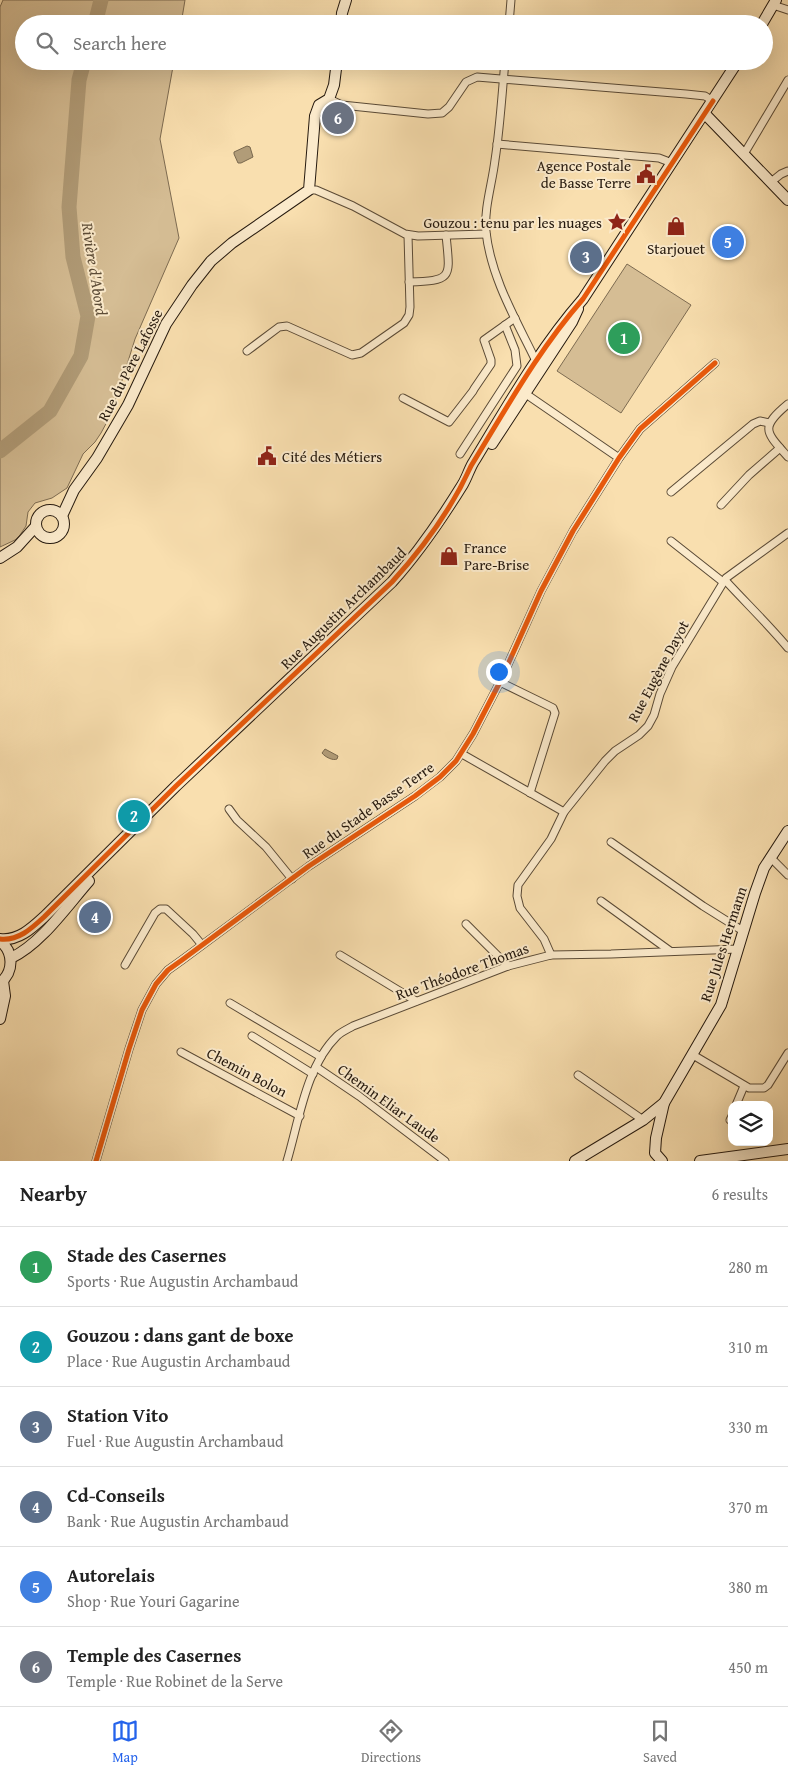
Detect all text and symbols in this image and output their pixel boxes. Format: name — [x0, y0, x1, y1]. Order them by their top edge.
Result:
search box — [15, 15, 773, 70]
icon: search — [33, 29, 61, 57]
text: Search here — [73, 29, 167, 57]
pin: 6 — [322, 99, 354, 137]
place label: Agence Postale de Basse Terre — [537, 155, 631, 193]
public building icon: Agence Postale de Basse Terre — [635, 163, 657, 185]
place icon: Gouzou : tenu par les nuages — [606, 211, 628, 233]
place label: Gouzou : tenu par les nuages — [423, 212, 602, 233]
shop icon: Starjouet — [665, 215, 687, 237]
water label: Rivière d'Abord — [76, 220, 114, 318]
pin: 5 — [712, 223, 744, 261]
pin: 3 — [570, 238, 602, 276]
place label: Starjouet — [647, 238, 706, 259]
street label: Rue du Père Lafosse — [93, 305, 167, 425]
pin: 1 — [608, 319, 640, 357]
public building icon: Cité des Métiers — [256, 445, 278, 467]
place label: Cité des Métiers — [282, 446, 382, 467]
place label: France Pare-Brise — [464, 537, 529, 575]
street label: Rue Augustin Archambaud — [276, 542, 410, 674]
shop icon: France Pare-Brise — [438, 545, 460, 567]
street label: Rue Eugène Dayot — [622, 616, 694, 726]
your location — [486, 659, 512, 685]
street label: Rue du Stade Basse Terre — [298, 757, 438, 863]
pin: 2 — [118, 797, 150, 835]
street label: Rue Jules Hermann — [695, 883, 752, 1004]
pin: 4 — [79, 898, 111, 936]
street label: Rue Théodore Thomas — [392, 937, 532, 1005]
street label: Chemin Bolon — [203, 1042, 291, 1102]
street label: Chemin Eliar Laude — [333, 1059, 445, 1147]
map controls — [728, 1101, 773, 1146]
button: layers — [728, 1101, 773, 1146]
text: Nearby — [20, 1178, 87, 1209]
text: 6 results — [711, 1182, 768, 1206]
text: Stade des Casernes — [67, 1241, 226, 1269]
text: 1 — [32, 1255, 40, 1279]
text: 280 m — [728, 1255, 768, 1279]
text: Sports · Rue Augustin Archambaud — [67, 1269, 298, 1293]
text: Gouzou : dans gant de boxe — [67, 1321, 294, 1349]
text: 2 — [32, 1335, 40, 1359]
text: 310 m — [728, 1335, 768, 1359]
text: Place · Rue Augustin Archambaud — [67, 1349, 290, 1373]
text: Station Vito — [67, 1401, 168, 1429]
text: 3 — [32, 1415, 40, 1439]
text: 330 m — [728, 1415, 768, 1439]
text: Fuel · Rue Augustin Archambaud — [67, 1429, 284, 1453]
text: Cd-Conseils — [67, 1481, 165, 1509]
text: 4 — [32, 1495, 40, 1519]
text: 370 m — [728, 1495, 768, 1519]
text: Bank · Rue Augustin Archambaud — [67, 1509, 289, 1533]
text: Autorelais — [67, 1561, 155, 1589]
text: 5 — [32, 1575, 40, 1599]
text: 380 m — [728, 1575, 768, 1599]
text: Shop · Rue Youri Gagarine — [67, 1589, 239, 1613]
text: Temple des Casernes — [67, 1641, 241, 1669]
text: 6 — [32, 1655, 40, 1679]
text: 450 m — [728, 1655, 768, 1679]
text: Temple · Rue Robinet de la Serve — [67, 1669, 283, 1693]
tab: Map — [111, 1717, 139, 1767]
tab: Directions — [361, 1717, 421, 1767]
tab: Saved — [643, 1717, 677, 1767]

